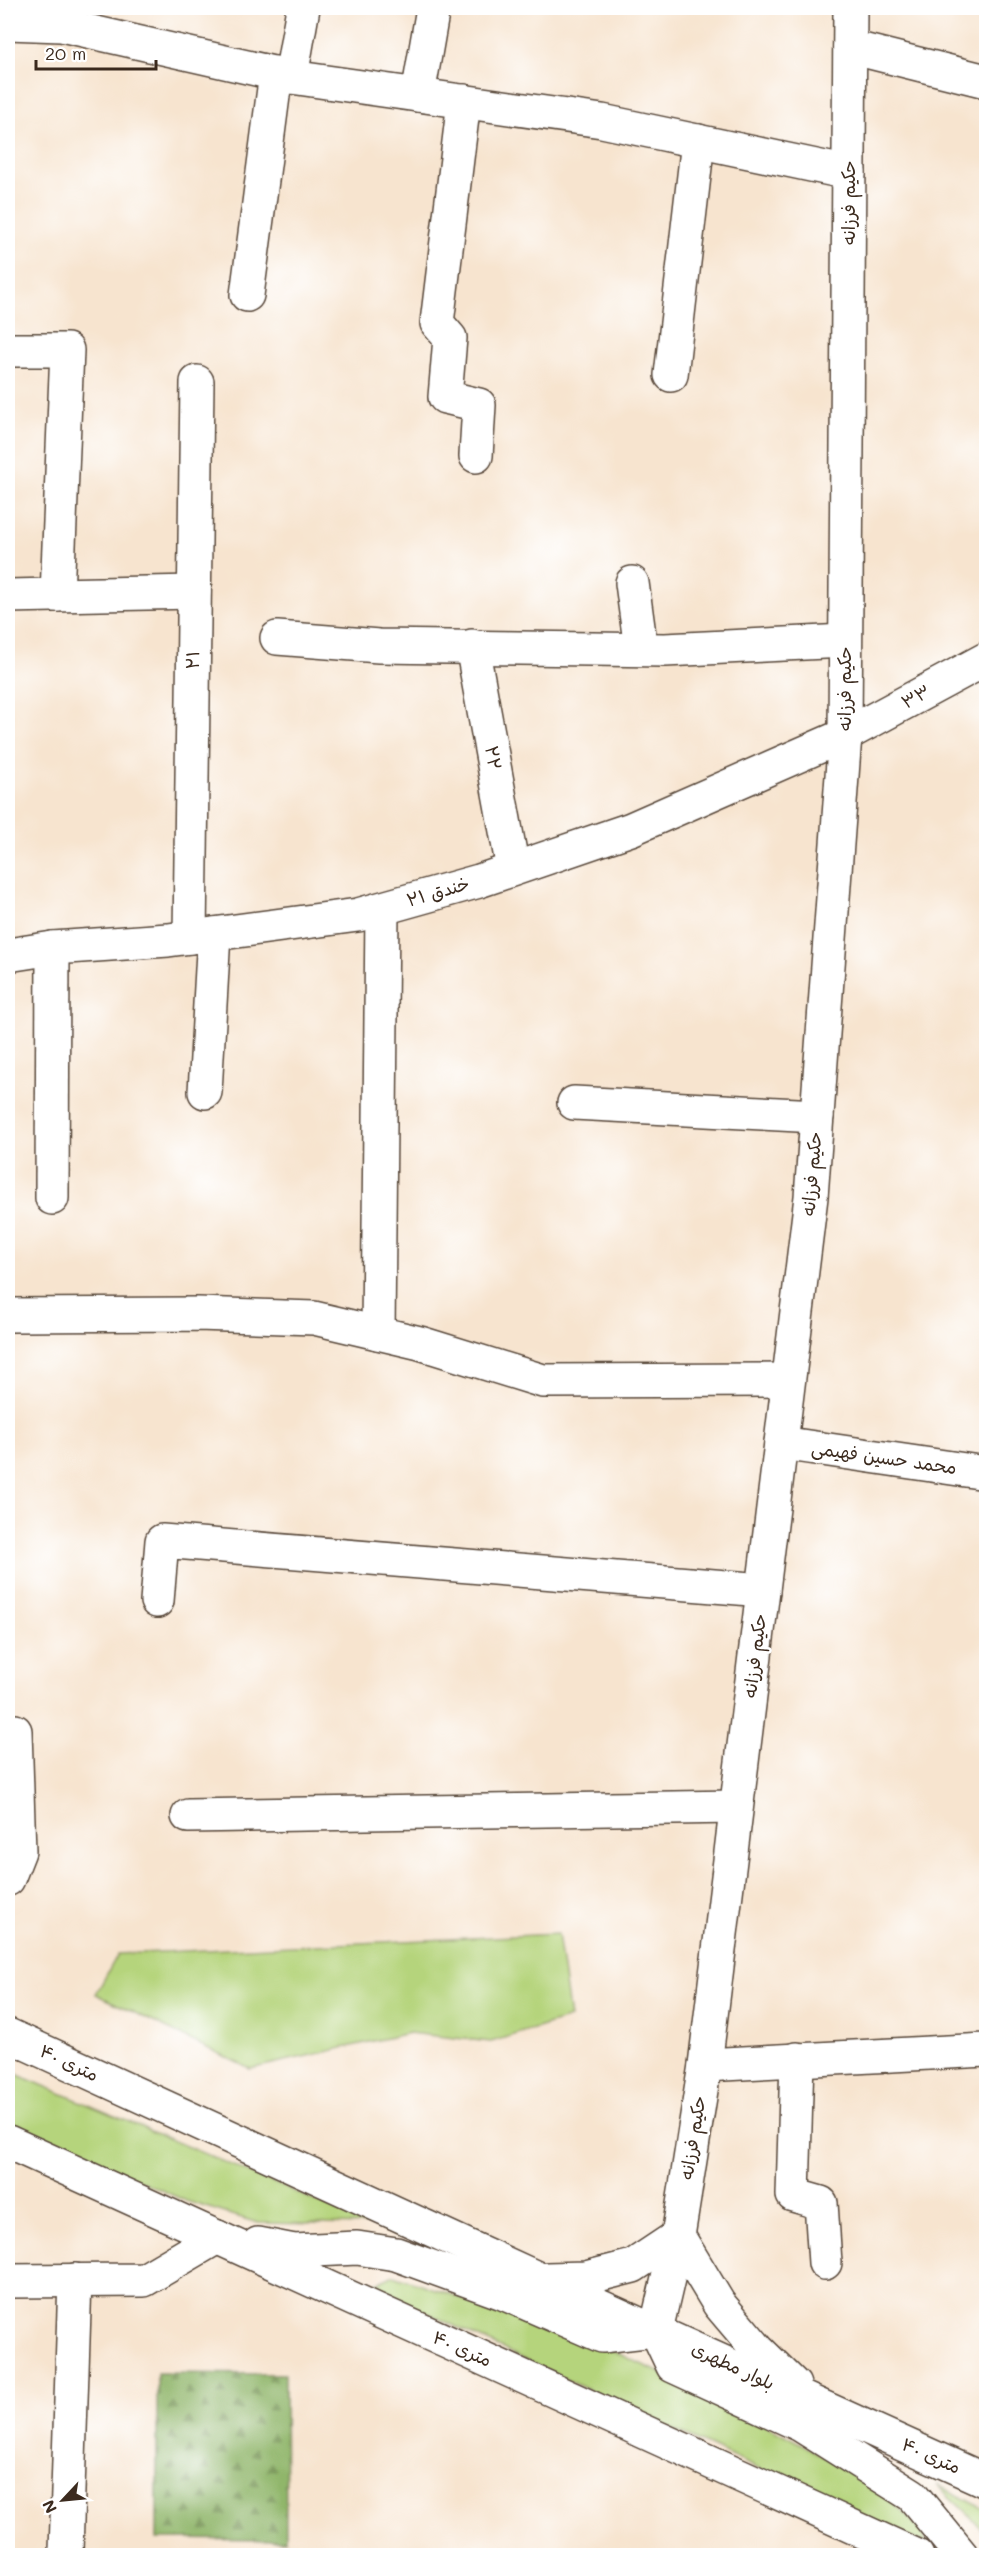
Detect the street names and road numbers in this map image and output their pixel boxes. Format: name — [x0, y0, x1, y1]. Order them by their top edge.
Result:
street label: حکیم فرزانه — [836, 160, 863, 246]
street label: حکیم فرزانه — [832, 646, 859, 732]
street label: ۲۱ — [180, 650, 204, 670]
street label: ۳۳ — [897, 679, 934, 714]
street label: ۲۲ — [480, 744, 508, 772]
street label: ۲۱ خندق — [403, 871, 472, 911]
street label: حکیم فرزانه — [795, 1130, 830, 1218]
street label: محمد حسین فهیمی — [810, 1435, 958, 1479]
street label: حکیم فرزانه — [737, 1612, 774, 1700]
street label: ۴۰ متری — [36, 2038, 103, 2086]
street label: حکیم فرزانه — [674, 2094, 713, 2182]
street label: ۴۰ متری — [429, 2324, 496, 2372]
street label: بلوار مطهری — [688, 2335, 779, 2395]
street label: ۴۰ متری — [898, 2431, 965, 2479]

